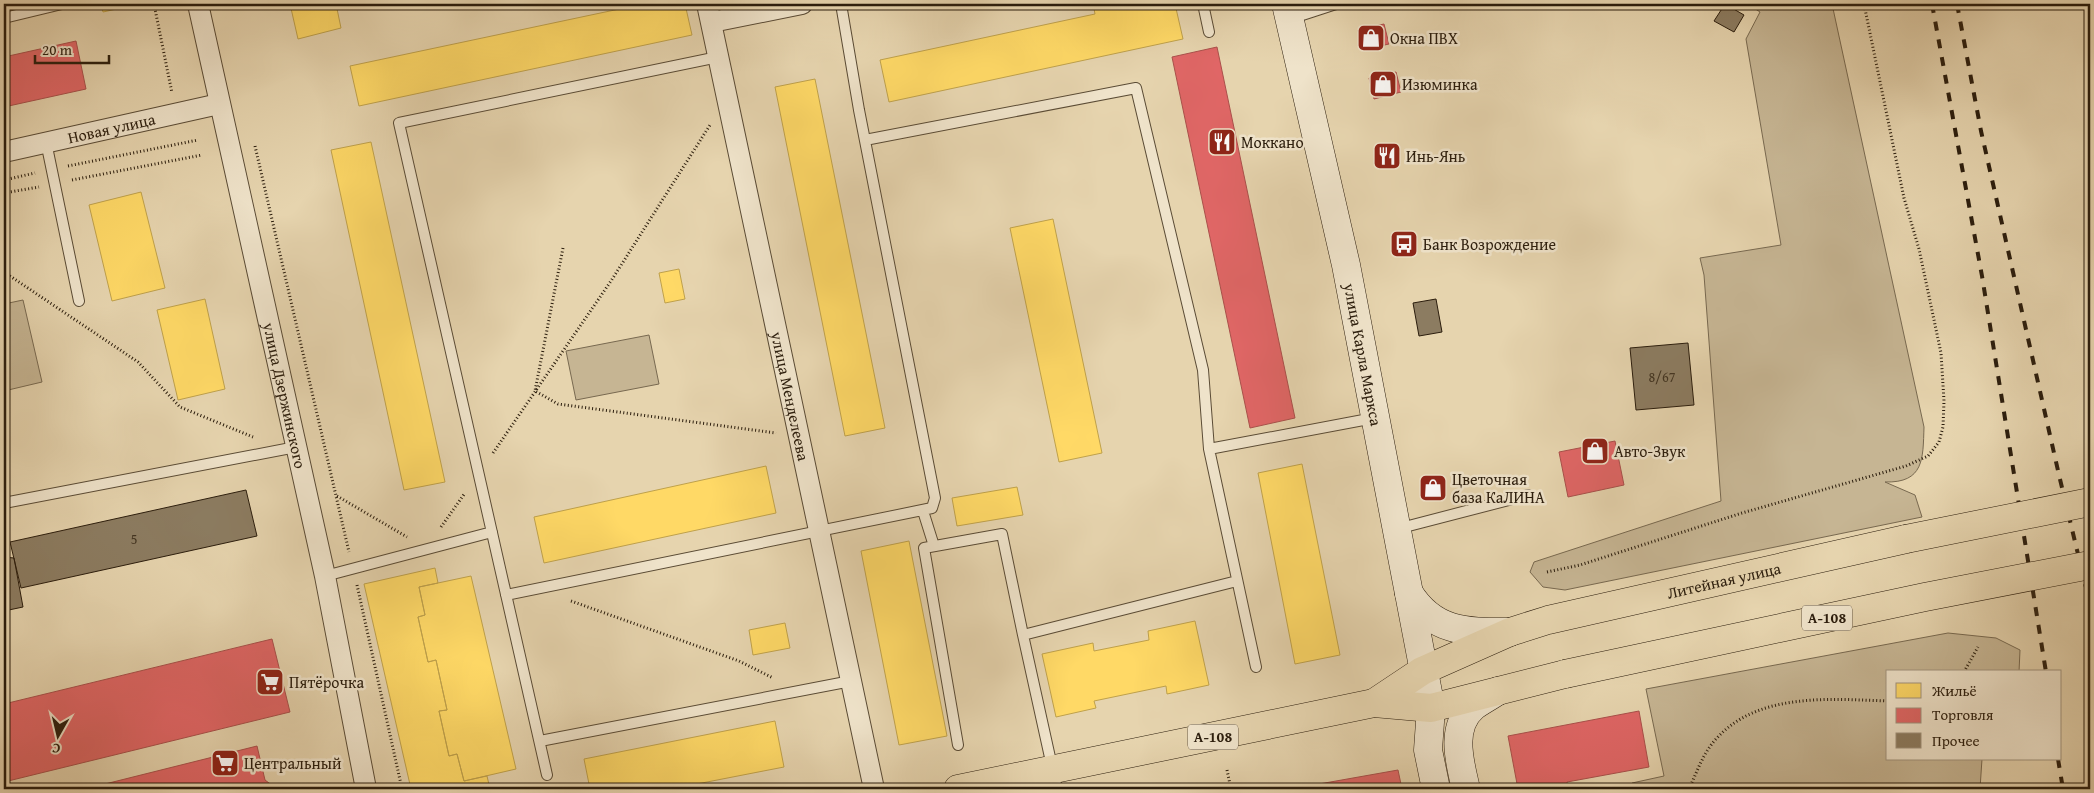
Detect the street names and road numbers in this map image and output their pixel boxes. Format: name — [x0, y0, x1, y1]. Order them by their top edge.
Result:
street label: Новая улица — [65, 107, 158, 149]
street label: улица Карла Маркса — [1338, 280, 1389, 428]
street label: улица Дзержинского — [257, 319, 313, 471]
street label: улица Менделеева — [765, 328, 816, 463]
street label: Литейная улица — [1664, 556, 1783, 605]
road number: А-108 — [1802, 606, 1852, 630]
road number: А-108 — [1188, 724, 1238, 750]

